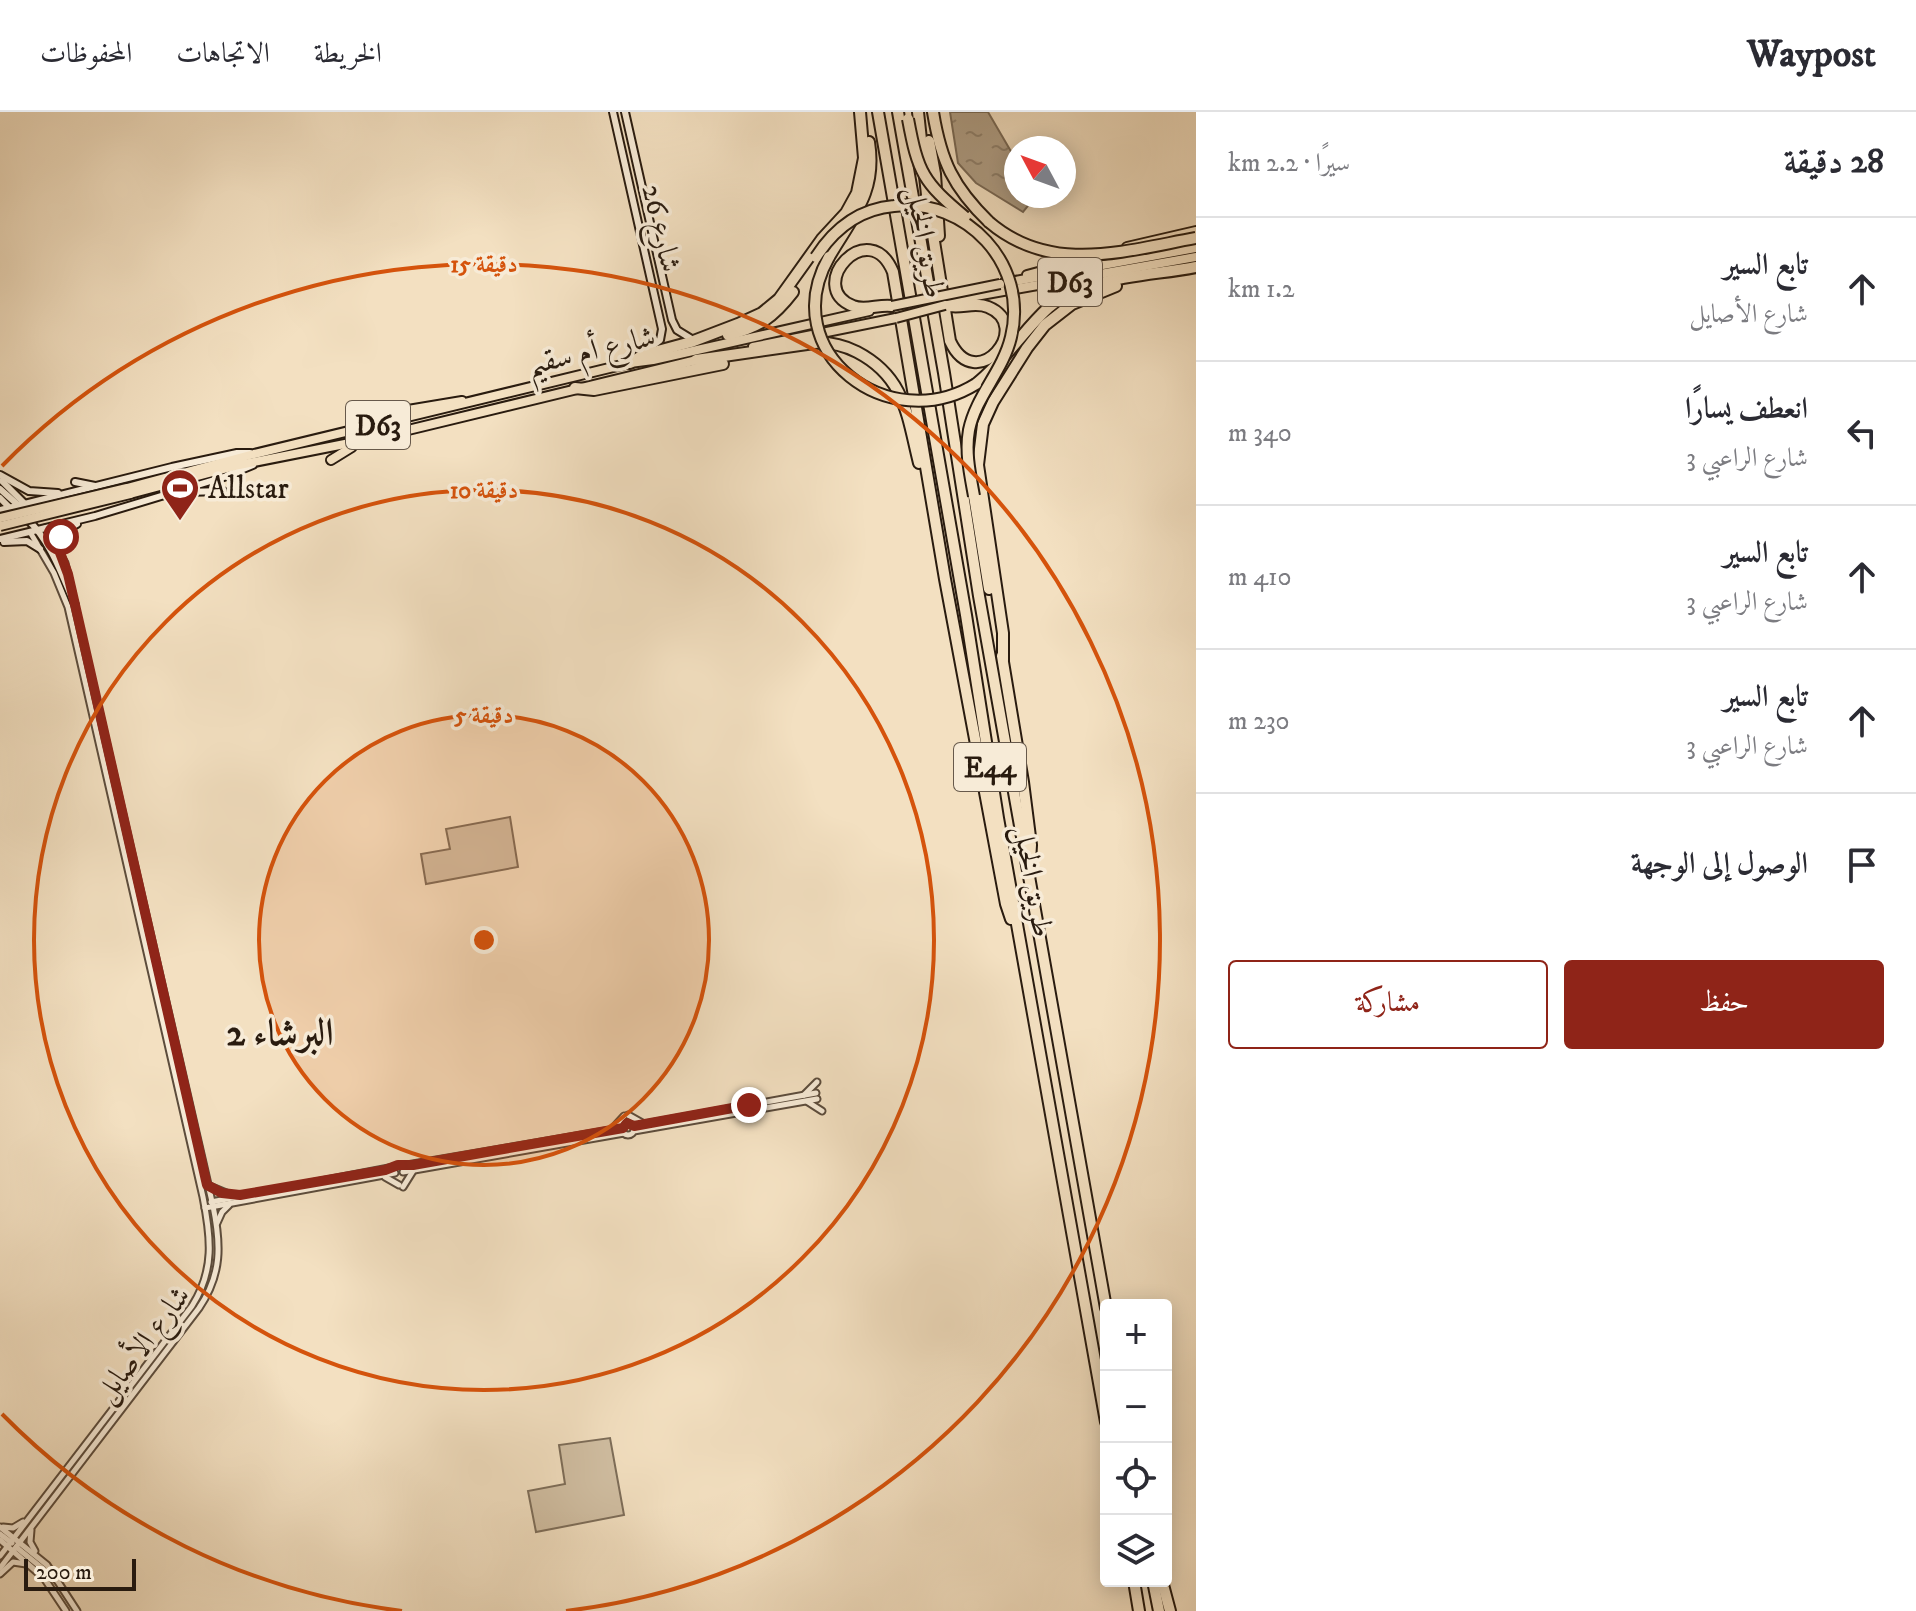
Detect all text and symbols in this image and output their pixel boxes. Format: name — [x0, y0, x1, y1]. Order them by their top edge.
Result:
text: Waypost — [1747, 31, 1876, 79]
text: المحفوظات — [40, 36, 132, 71]
text: الاتجاهات — [176, 36, 270, 71]
text: الخريطة — [314, 36, 382, 71]
north arrow — [1004, 136, 1076, 208]
text: 28 دقيقة — [1784, 141, 1884, 183]
text: سيرًا · 2.2 km — [1228, 147, 1350, 180]
street label: شارع 26 — [628, 181, 689, 277]
street label: طريق الخيل — [895, 183, 953, 301]
text: تابع السير — [1723, 247, 1808, 284]
text: 15 دقيقة — [450, 250, 518, 280]
road number: D63 — [1038, 258, 1102, 306]
icon: ahead — [1840, 267, 1884, 311]
text: 1.2 km — [1228, 273, 1295, 306]
text: شارع الأصايل — [1689, 298, 1808, 331]
street label: شارع أم سقيم — [523, 315, 661, 393]
text: انعطف يسارًا — [1685, 391, 1808, 428]
road number: D63 — [346, 401, 410, 449]
icon: left — [1840, 411, 1884, 455]
text: 340 m — [1228, 417, 1292, 450]
text: شارع الراعبي 3 — [1686, 442, 1808, 475]
sports icon: Allstar — [159, 467, 201, 522]
place label: Allstar — [208, 471, 289, 508]
text: 10 دقيقة — [450, 476, 518, 506]
route start — [43, 519, 79, 555]
text: تابع السير — [1723, 535, 1808, 572]
icon: ahead — [1840, 555, 1884, 599]
text: 410 m — [1228, 561, 1292, 594]
text: شارع الراعبي 3 — [1686, 586, 1808, 619]
text: تابع السير — [1723, 679, 1808, 716]
icon: ahead — [1840, 699, 1884, 743]
text: 5 دقيقة — [454, 701, 513, 731]
text: 230 m — [1228, 705, 1290, 738]
text: شارع الراعبي 3 — [1686, 730, 1808, 763]
road number: E44 — [954, 743, 1026, 791]
street label: طريق الخيل — [1003, 822, 1061, 940]
icon: arrive — [1840, 843, 1884, 887]
text: الوصول إلى الوجهة — [1631, 846, 1808, 883]
centre of rings — [470, 926, 498, 954]
button: مشاركة — [1228, 960, 1548, 1049]
button: حفظ — [1564, 960, 1884, 1049]
district label: البرشاء 2 — [226, 1010, 334, 1058]
route end — [731, 1087, 767, 1123]
street label: شارع الأصايل — [84, 1277, 203, 1414]
map controls — [1100, 1299, 1172, 1587]
button: + — [1100, 1299, 1172, 1371]
button: − — [1100, 1371, 1172, 1443]
button: locate — [1100, 1443, 1172, 1515]
button: layers — [1100, 1515, 1172, 1587]
scale bar — [24, 1555, 136, 1591]
text: 200 m — [36, 1559, 92, 1586]

